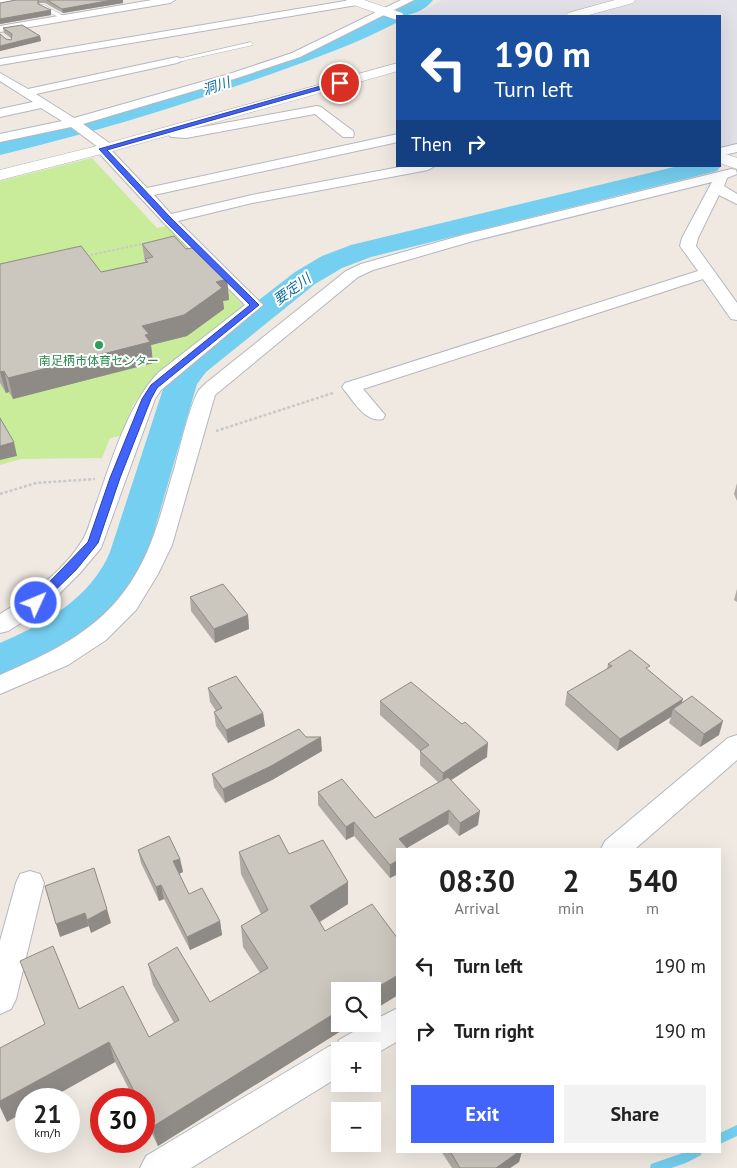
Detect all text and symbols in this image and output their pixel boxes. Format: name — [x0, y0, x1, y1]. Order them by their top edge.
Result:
text: 190 m — [494, 31, 591, 77]
icon: left — [411, 35, 476, 100]
pin — [319, 62, 361, 104]
icon: arrive — [326, 69, 354, 97]
water label: 洞川 — [200, 72, 234, 99]
text: Turn left — [494, 75, 573, 103]
icon: right — [462, 130, 490, 158]
text: Then — [411, 132, 452, 156]
water label: 要定川 — [270, 268, 316, 309]
marker: 南足柄市体育センター — [93, 339, 105, 351]
place label: 南足柄市体育センター — [39, 353, 159, 368]
position arrow — [9, 576, 61, 628]
text: 08:30 — [439, 861, 515, 900]
text: 2 — [563, 861, 580, 900]
text: 540 — [627, 861, 678, 900]
text: Arrival — [455, 898, 499, 918]
text: min — [558, 898, 584, 918]
text: m — [646, 898, 659, 918]
icon: left — [411, 952, 439, 980]
text: Turn left — [454, 954, 523, 978]
text: 190 m — [654, 954, 706, 978]
map controls — [331, 982, 381, 1152]
button: search — [331, 982, 381, 1032]
icon: right — [411, 1017, 439, 1045]
text: Turn right — [454, 1019, 534, 1043]
text: 190 m — [654, 1019, 706, 1043]
button: + — [331, 1042, 381, 1092]
button: Exit — [411, 1085, 554, 1143]
button: Share — [564, 1085, 706, 1143]
speed limit sign: 30 — [90, 1088, 155, 1153]
text: 21 — [33, 1098, 62, 1130]
button: − — [331, 1102, 381, 1152]
text: km/h — [34, 1125, 61, 1140]

